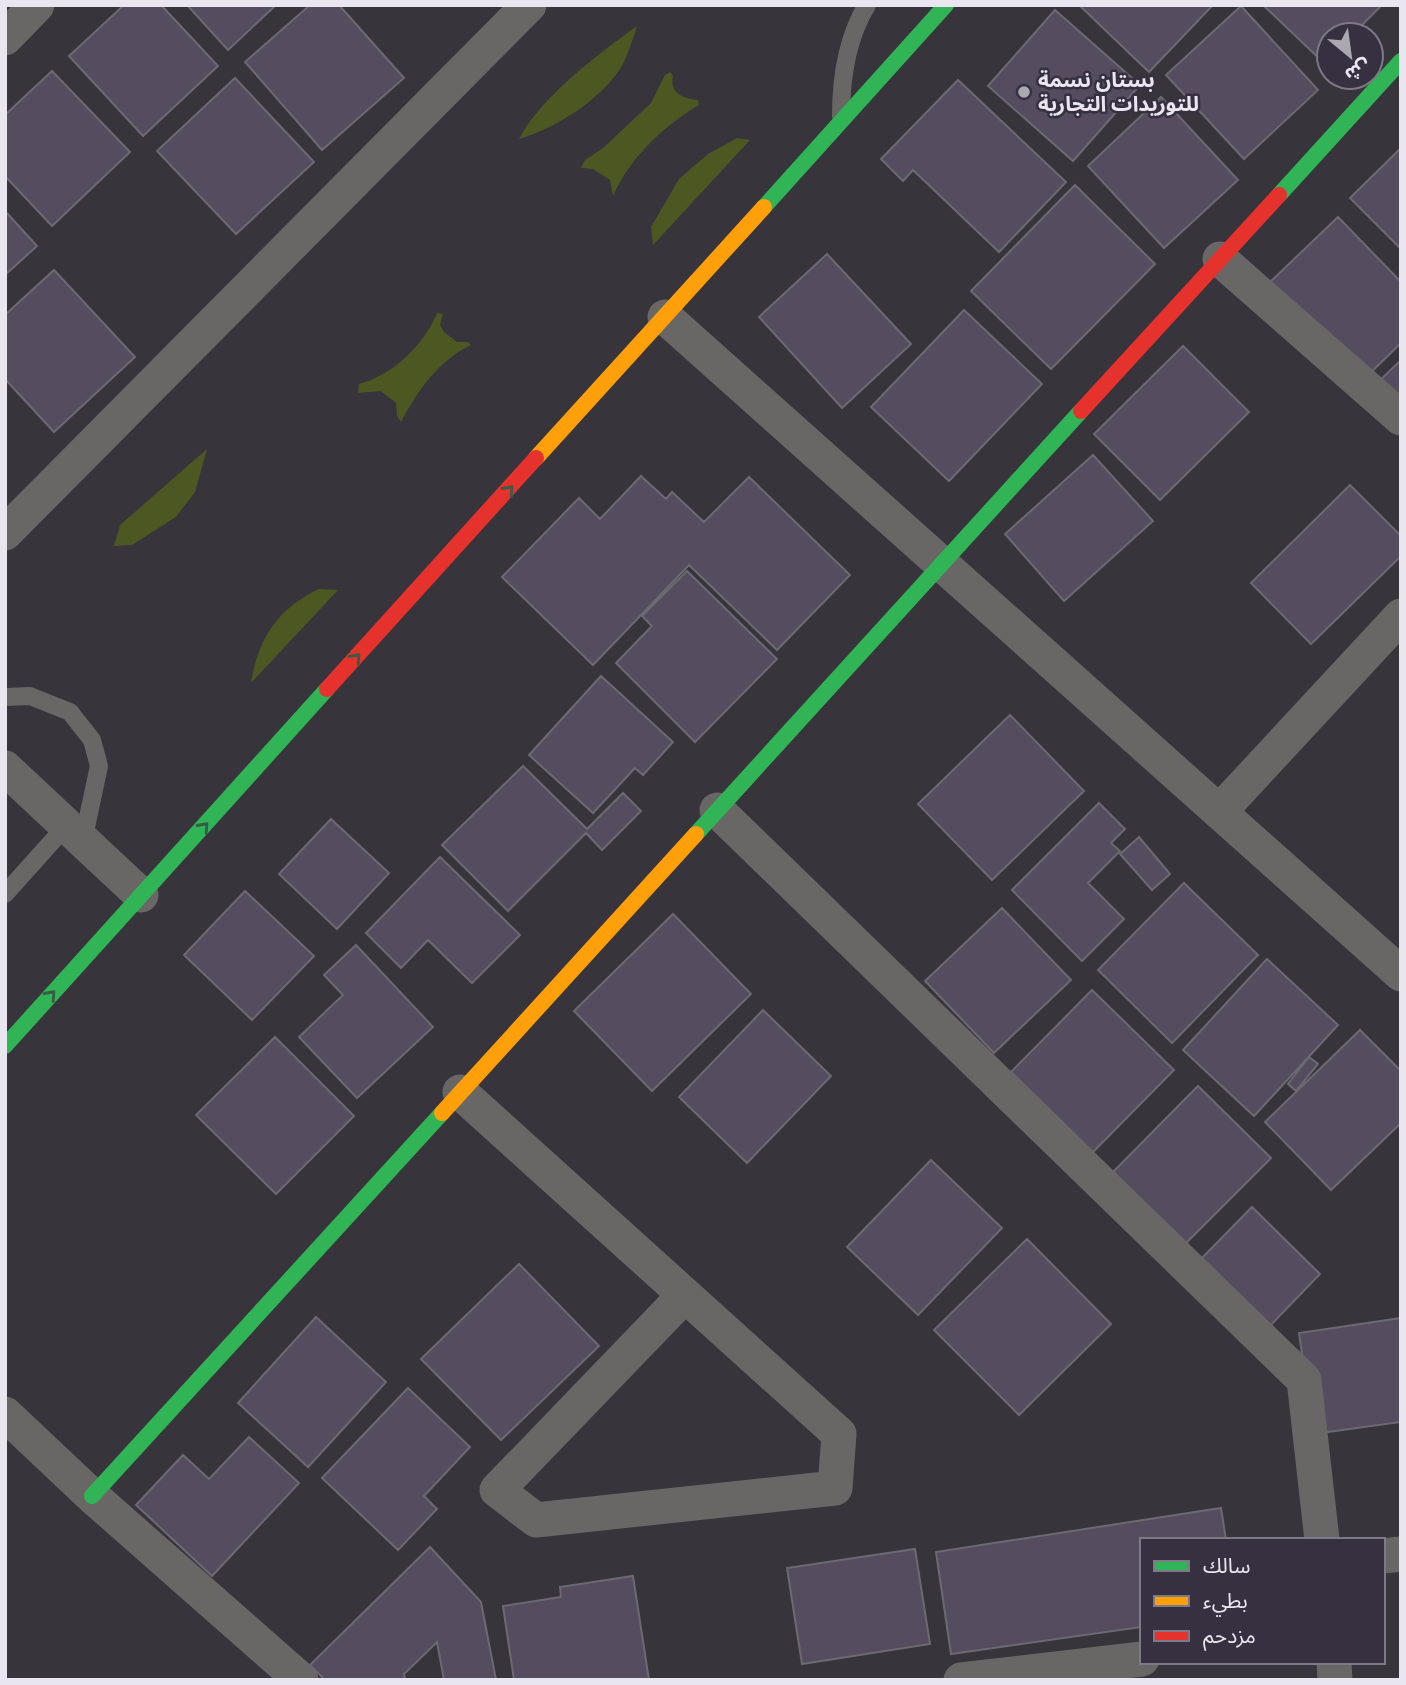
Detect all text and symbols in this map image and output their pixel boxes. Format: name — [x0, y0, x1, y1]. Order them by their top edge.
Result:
north arrow — [1315, 21, 1385, 91]
text: ش — [1341, 54, 1375, 87]
place label: بستان نسمة للتوريدات التجارية — [1038, 67, 1199, 117]
marker: بستان نسمة للتوريدات التجارية — [1016, 84, 1032, 100]
one-way arrow — [501, 485, 513, 498]
one-way arrow — [348, 653, 361, 666]
one-way arrow — [196, 822, 208, 835]
one-way arrow — [43, 990, 55, 1003]
legend — [1140, 1538, 1385, 1664]
text: سالك — [1203, 1553, 1250, 1579]
text: بطيء — [1203, 1588, 1248, 1617]
text: مزدحم — [1203, 1623, 1256, 1651]

